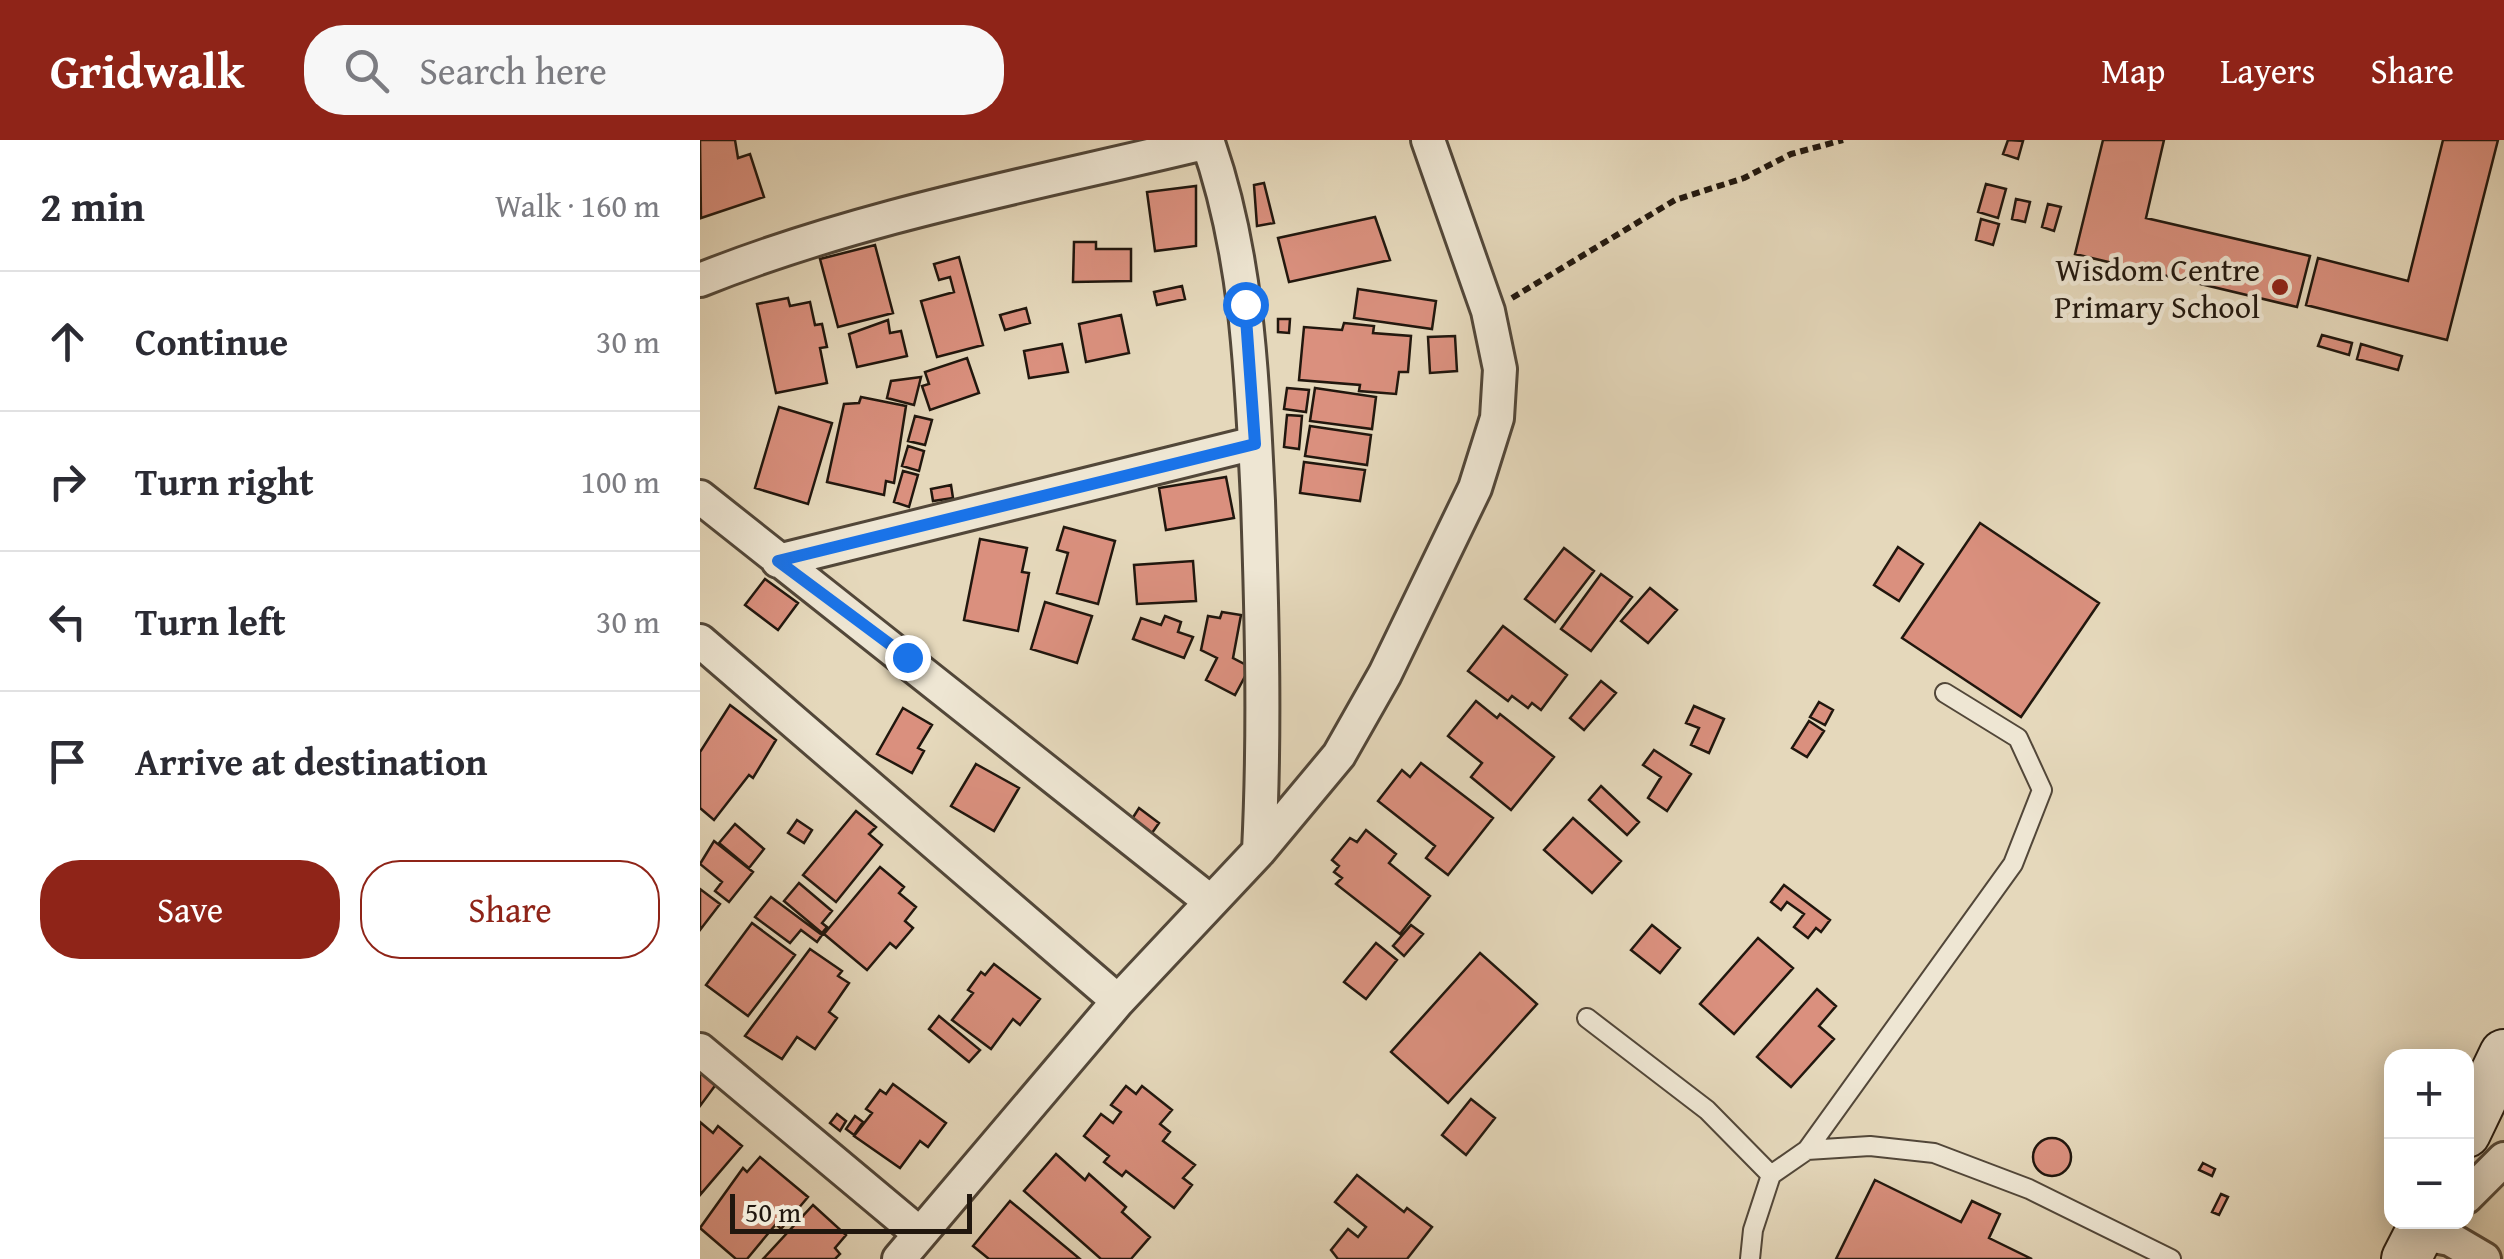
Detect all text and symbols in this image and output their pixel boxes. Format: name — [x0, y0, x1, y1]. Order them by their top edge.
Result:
search box — [304, 25, 1004, 115]
text: Gridwalk — [50, 35, 244, 106]
text: Search here — [419, 42, 607, 98]
icon: search — [339, 43, 394, 98]
text: Map — [2101, 45, 2165, 96]
text: Layers — [2220, 45, 2315, 96]
text: Share — [2370, 45, 2454, 96]
text: 2 min — [40, 175, 145, 236]
text: Walk · 160 m — [495, 182, 660, 229]
place label: Wisdom Centre Primary School — [2054, 246, 2260, 330]
marker: Wisdom Centre Primary School — [2269, 276, 2291, 298]
route start — [1223, 282, 1269, 328]
text: Continue — [135, 313, 288, 369]
icon: ahead — [40, 314, 95, 369]
text: 30 m — [596, 318, 660, 365]
text: Turn right — [135, 453, 314, 509]
icon: right — [40, 454, 95, 509]
text: 100 m — [581, 458, 660, 505]
text: Turn left — [135, 593, 286, 649]
icon: left — [40, 594, 95, 649]
text: 30 m — [596, 598, 660, 645]
route end — [885, 635, 931, 681]
text: Arrive at destination — [135, 733, 488, 789]
icon: arrive — [40, 734, 95, 789]
button: Save — [40, 860, 340, 959]
button: Share — [360, 860, 660, 959]
map controls — [2384, 1049, 2474, 1229]
button: + — [2384, 1049, 2474, 1139]
button: − — [2384, 1139, 2474, 1229]
scale bar — [730, 1189, 972, 1234]
text: 50 m — [745, 1191, 801, 1232]

